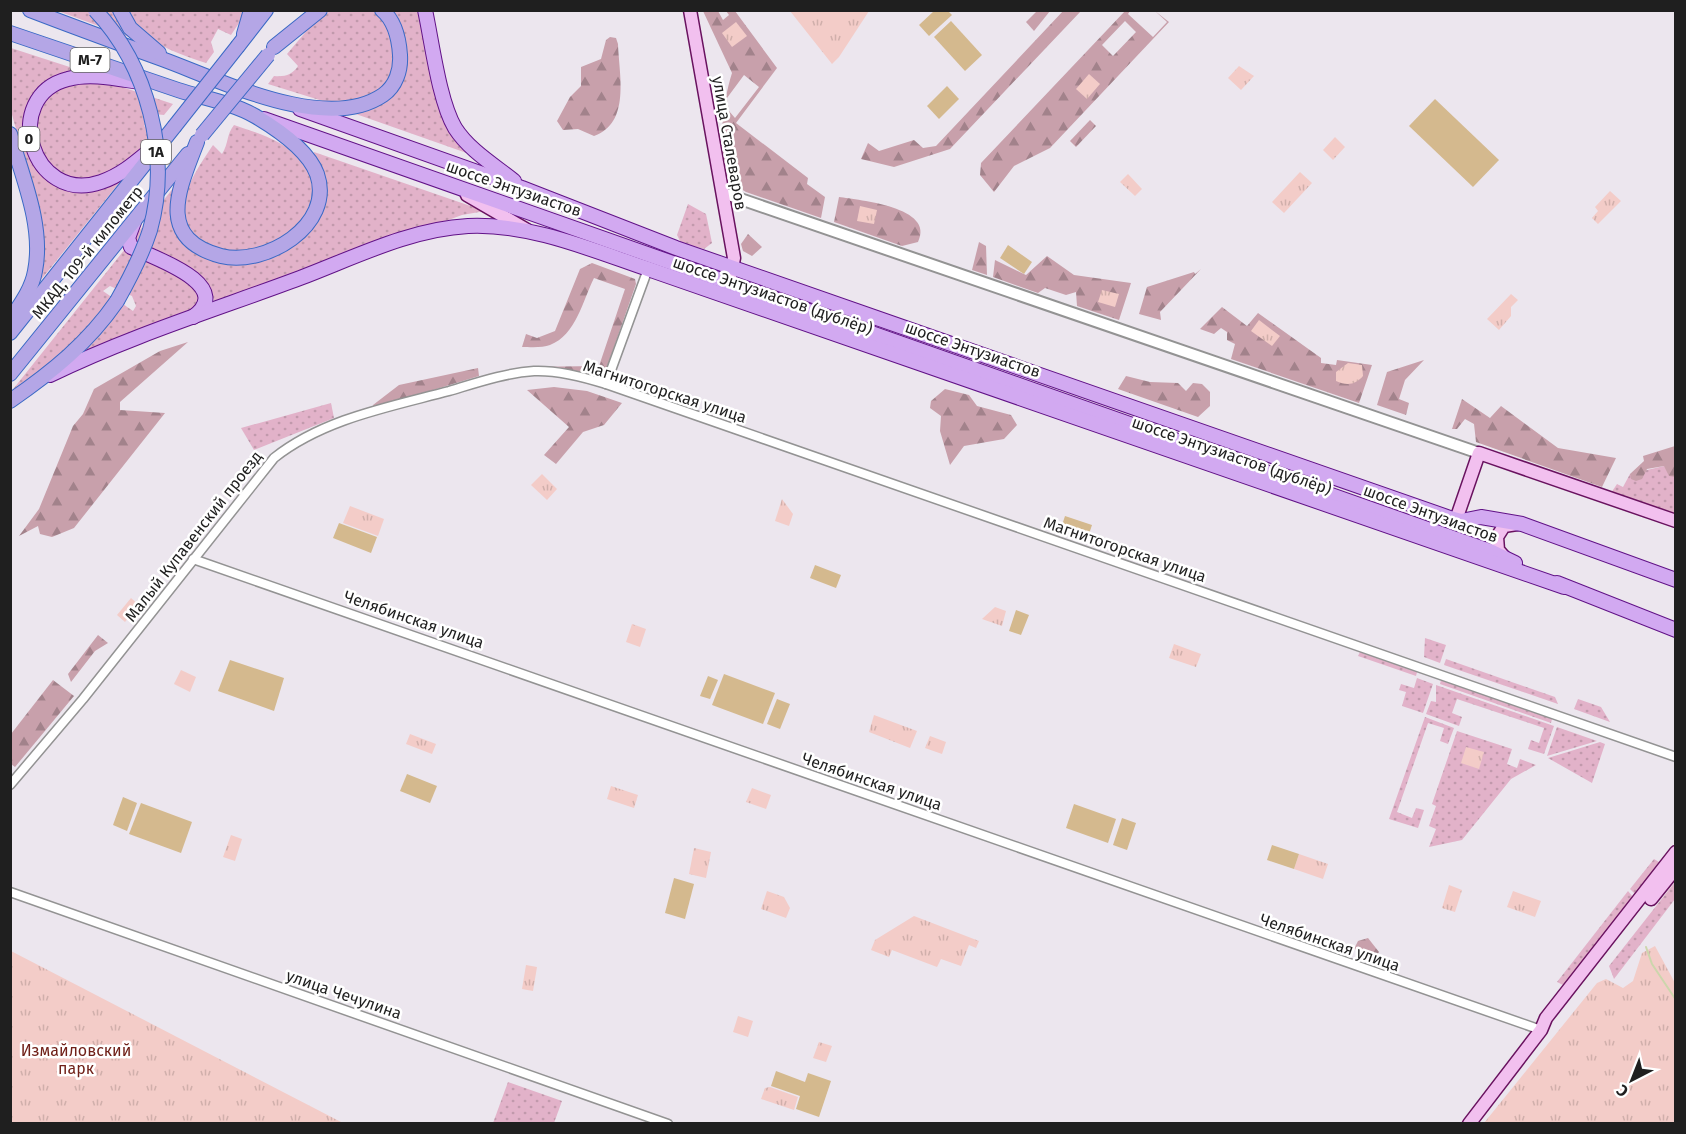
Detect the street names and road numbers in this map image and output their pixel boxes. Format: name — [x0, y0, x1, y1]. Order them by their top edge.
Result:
road number: М-7 — [70, 48, 110, 72]
street label: улица Сталеваров — [708, 75, 751, 212]
road number: 0 — [18, 127, 40, 151]
road number: 1A — [141, 140, 171, 164]
street label: шоссе Энтузиастов — [444, 156, 584, 221]
street label: МКАД, 109-й километр — [28, 182, 147, 323]
street label: шоссе Энтузиастов (дублёр) — [671, 252, 875, 339]
street label: шоссе Энтузиастов — [903, 317, 1043, 382]
street label: Магнитогорская улица — [581, 356, 749, 427]
street label: шоссе Энтузиастов (дублёр) — [1130, 412, 1334, 499]
street label: Малый Купавенский проезд — [121, 447, 266, 625]
street label: шоссе Энтузиастов — [1361, 480, 1501, 547]
street label: Магнитогорская улица — [1041, 513, 1209, 586]
street label: Челябинская улица — [341, 587, 486, 652]
street label: Челябинская улица — [799, 749, 944, 814]
street label: Челябинская улица — [1257, 910, 1402, 975]
street label: улица Чечулина — [284, 966, 404, 1023]

